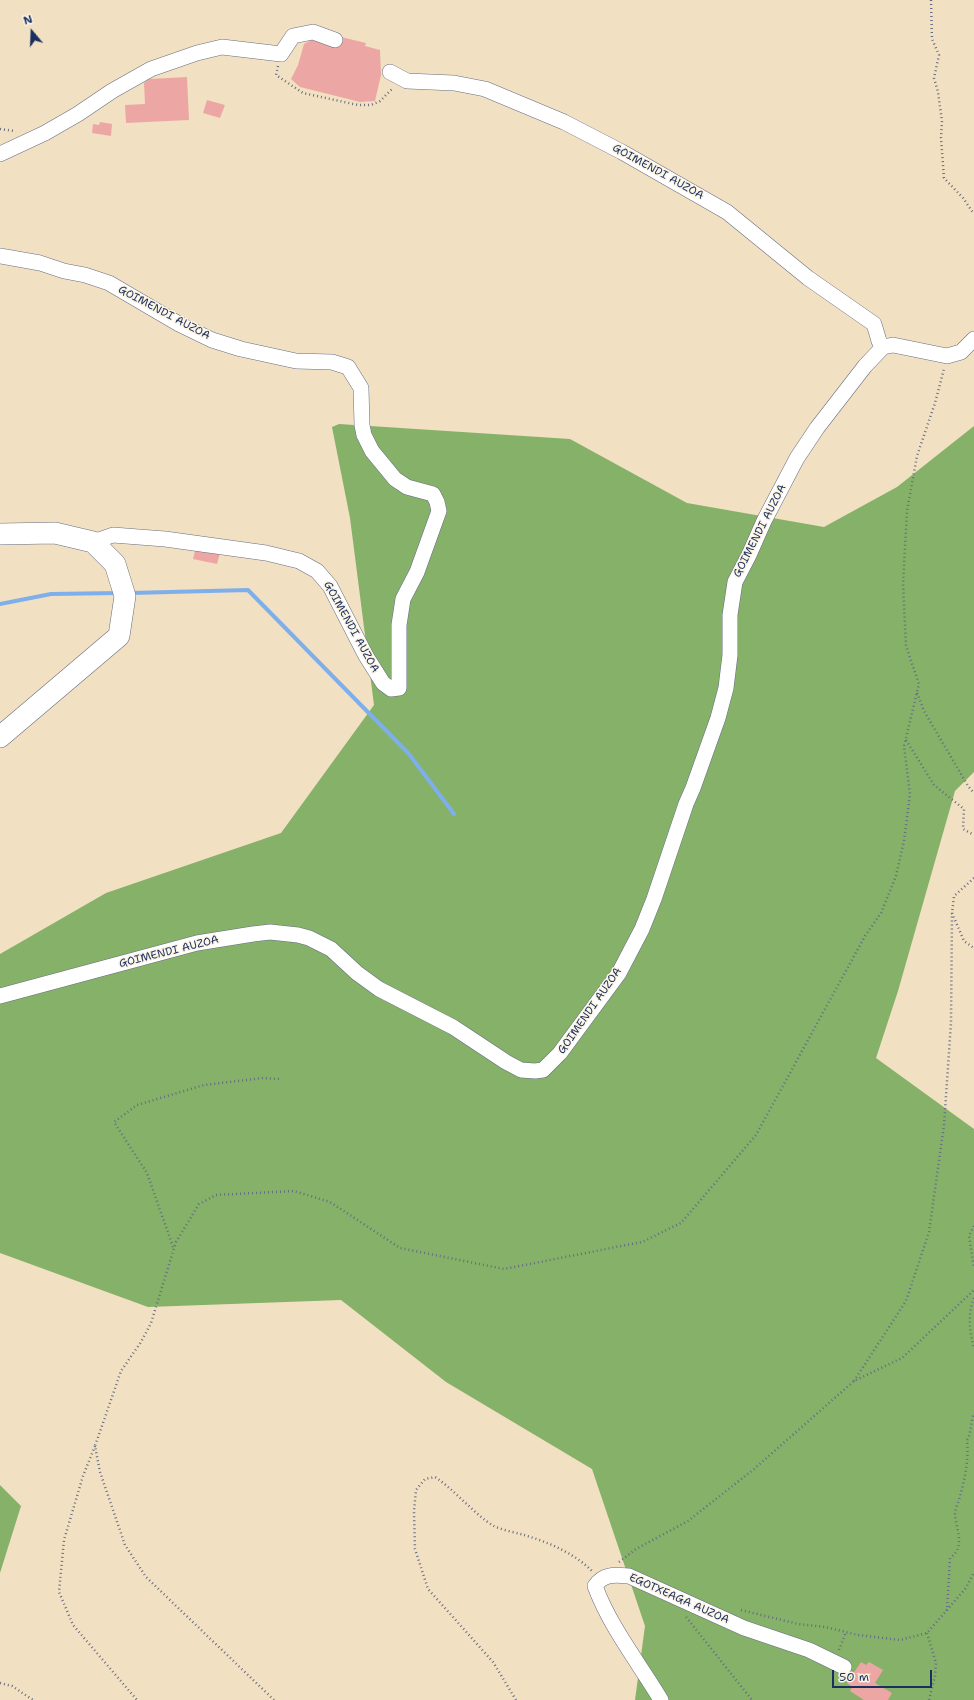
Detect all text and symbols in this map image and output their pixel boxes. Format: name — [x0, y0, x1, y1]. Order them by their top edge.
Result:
north arrow — [12, 12, 52, 52]
text: N — [21, 12, 34, 29]
street label: GOIMENDI AUZOA — [610, 141, 706, 203]
street label: GOIMENDI AUZOA — [116, 283, 212, 343]
street label: GOIMENDI AUZOA — [731, 482, 789, 580]
street label: GOIMENDI AUZOA — [320, 579, 382, 675]
street label: GOIMENDI AUZOA — [118, 933, 220, 971]
street label: GOIMENDI AUZOA — [555, 965, 625, 1057]
street label: EGOTXEAGA AUZOA — [627, 1571, 731, 1627]
scale bar — [834, 1662, 934, 1688]
text: 50 m — [839, 1669, 869, 1685]

